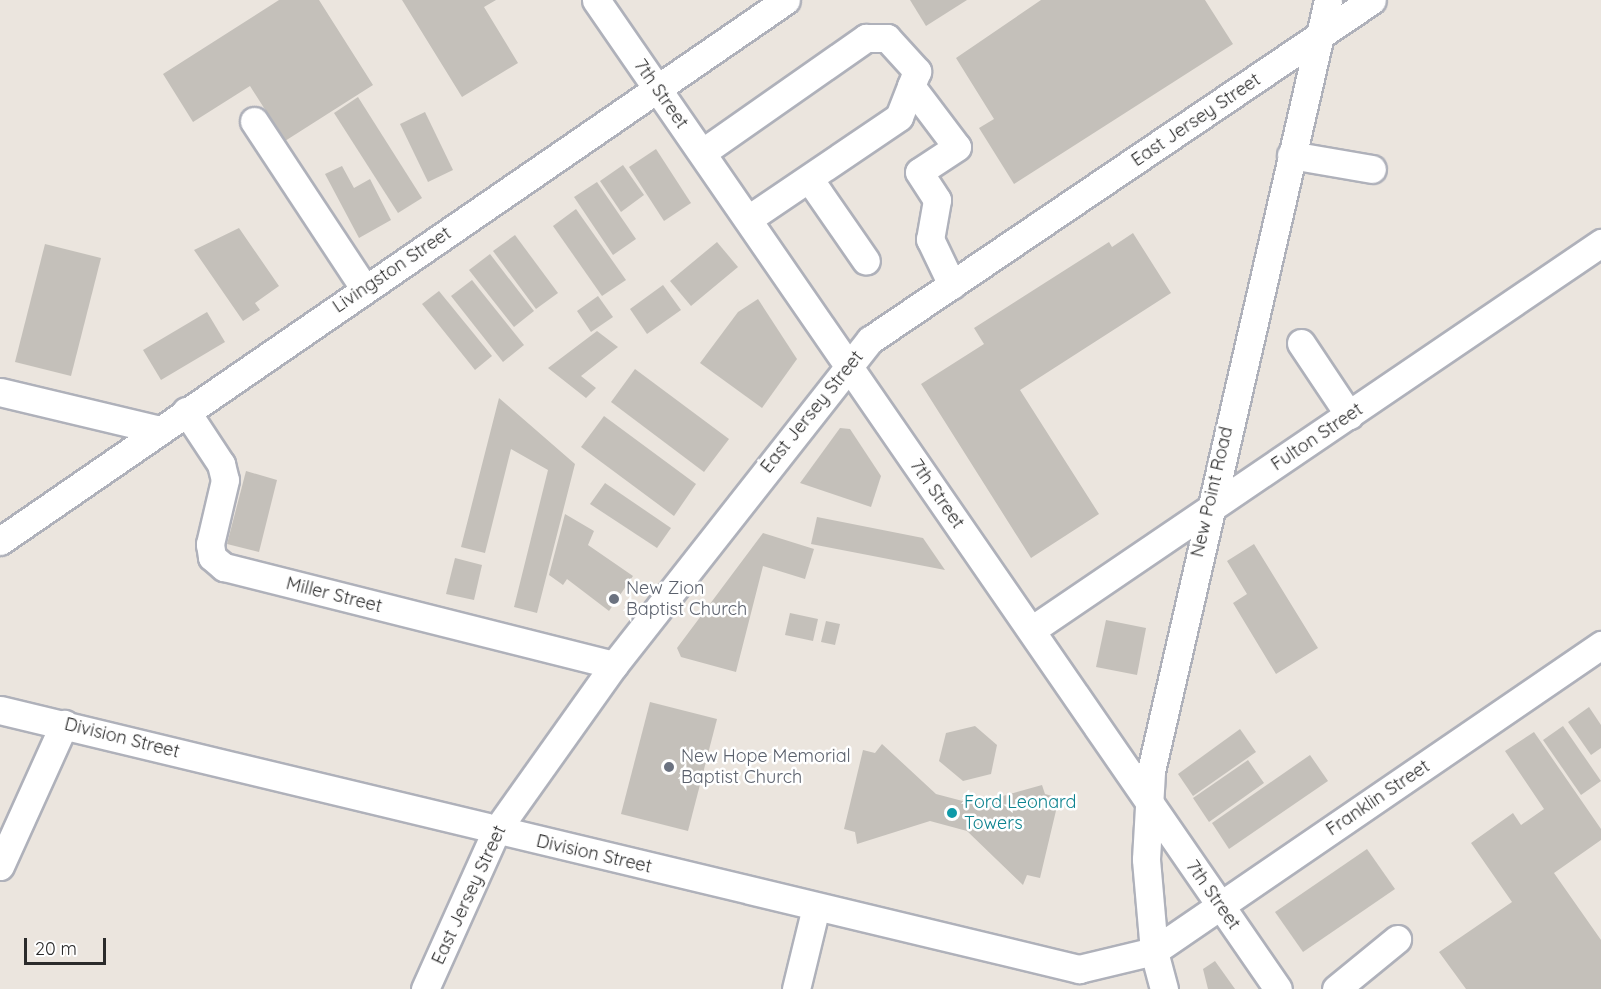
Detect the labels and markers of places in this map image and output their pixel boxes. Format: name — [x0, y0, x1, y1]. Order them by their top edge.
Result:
place label: New Zion Baptist Church — [626, 578, 747, 620]
marker: New Zion Baptist Church — [607, 592, 621, 606]
place label: New Hope Memorial Baptist Church — [681, 746, 851, 789]
marker: New Hope Memorial Baptist Church — [662, 760, 676, 774]
place label: Ford Leonard Towers — [964, 792, 1077, 834]
marker: Ford Leonard Towers — [945, 806, 959, 820]

